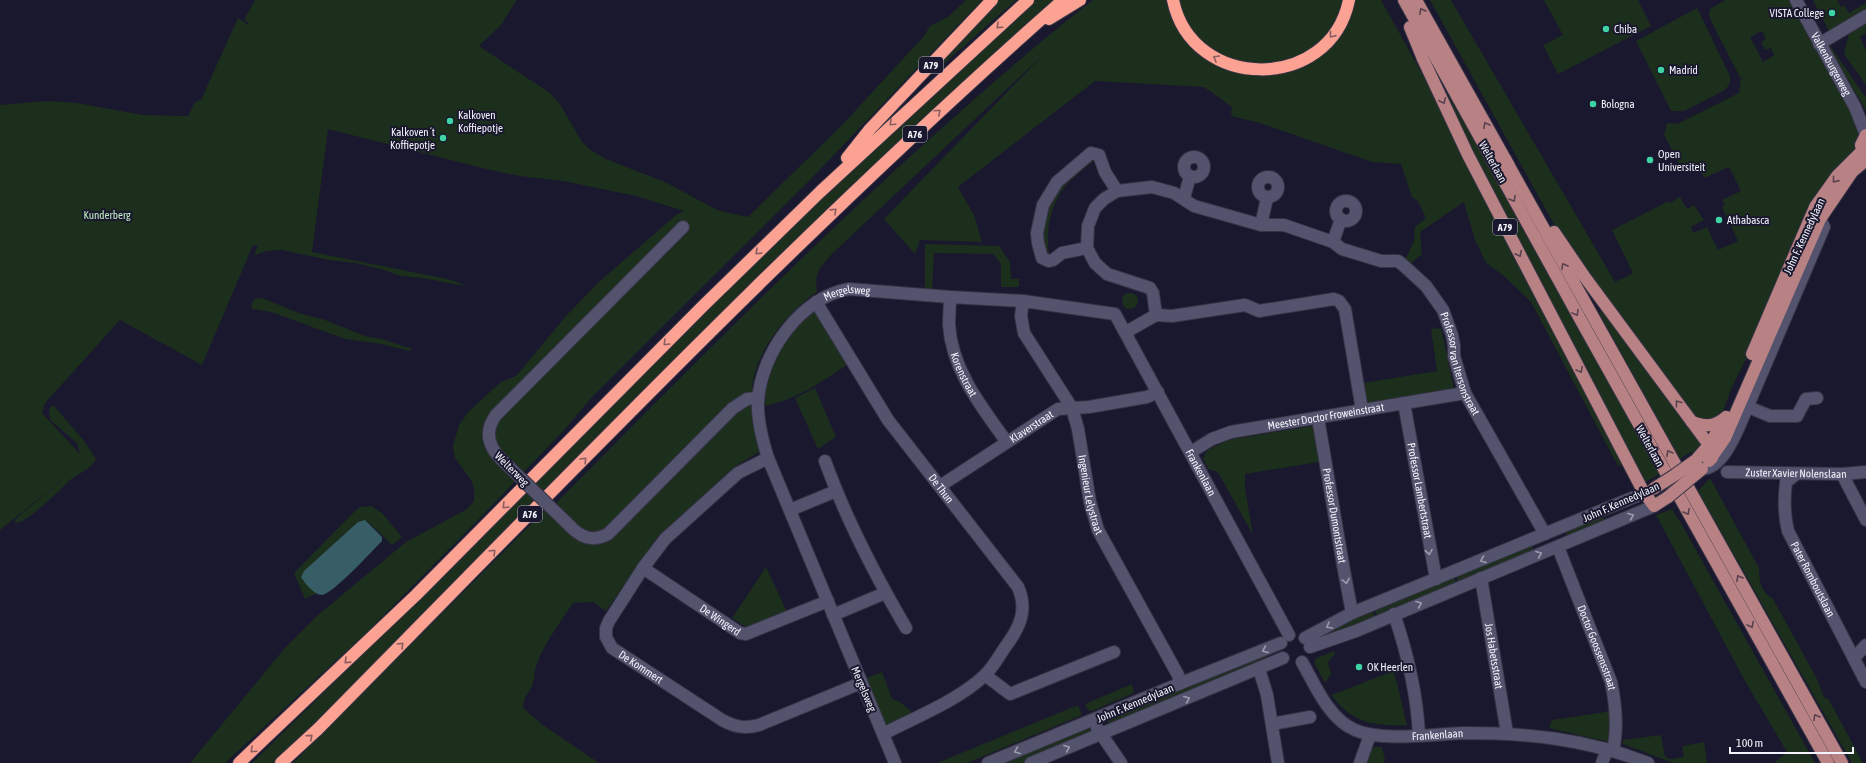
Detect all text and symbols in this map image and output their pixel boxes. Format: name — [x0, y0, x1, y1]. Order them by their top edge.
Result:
place label: VISTA College — [1770, 7, 1824, 19]
one-way arrow — [1420, 8, 1427, 15]
marker: VISTA College — [1827, 8, 1837, 18]
one-way arrow — [996, 21, 1003, 28]
place label: Chiba — [1614, 23, 1637, 35]
marker: Chiba — [1601, 24, 1611, 34]
one-way arrow — [1330, 30, 1337, 37]
street label: Valkenburgerweg — [1809, 30, 1854, 98]
one-way arrow — [1213, 55, 1220, 62]
road number: A79 — [919, 57, 943, 73]
place label: Madrid — [1669, 64, 1698, 76]
marker: Madrid — [1656, 65, 1666, 75]
one-way arrow — [1438, 96, 1446, 104]
place label: Bologna — [1601, 98, 1635, 110]
marker: Bologna — [1588, 99, 1598, 109]
place label: Kalkoven Koffiepotje — [458, 109, 503, 134]
one-way arrow — [933, 110, 941, 117]
marker: Kalkoven Koffiepotje — [445, 116, 455, 126]
one-way arrow — [890, 119, 897, 126]
one-way arrow — [1483, 122, 1490, 129]
place label: Kalkoven ´t Koffiepotje — [390, 126, 435, 151]
road number: A76 — [903, 126, 927, 142]
marker: Kalkoven ´t Koffiepotje — [438, 133, 448, 143]
street label: Welterlaan — [1477, 139, 1509, 185]
place label: Open Universiteit — [1658, 148, 1705, 173]
marker: Open Universiteit — [1645, 155, 1655, 165]
one-way arrow — [1832, 175, 1839, 182]
one-way arrow — [1509, 194, 1516, 202]
street label: John F. Kennedylaan — [1781, 196, 1827, 276]
one-way arrow — [829, 208, 837, 216]
park label: Kunderberg — [83, 209, 131, 221]
place label: Athabasca — [1727, 214, 1769, 226]
marker: Athabasca — [1714, 215, 1724, 225]
road number: A79 — [1493, 219, 1517, 235]
one-way arrow — [755, 247, 763, 255]
one-way arrow — [1515, 250, 1522, 258]
one-way arrow — [1562, 263, 1569, 270]
street label: Mergelsweg — [822, 283, 871, 303]
one-way arrow — [1571, 308, 1579, 316]
street label: Professor van Itersonstraat — [1438, 310, 1482, 417]
one-way arrow — [663, 339, 671, 346]
street label: Korenstraat — [948, 351, 980, 399]
one-way arrow — [1575, 366, 1582, 373]
street label: Meester Doctor Froweinstraat — [1267, 401, 1385, 432]
one-way arrow — [1675, 401, 1682, 408]
street label: Klaverstraat — [1007, 408, 1055, 445]
street label: Welterlaan — [1634, 423, 1666, 469]
street label: Professor Lambertstraat — [1405, 442, 1434, 539]
street label: Frankenlaan — [1183, 447, 1218, 498]
one-way arrow — [1666, 449, 1674, 457]
street label: Welterweg — [493, 450, 532, 489]
street label: Ingenieur Lelystraat — [1076, 454, 1105, 536]
one-way arrow — [579, 457, 587, 465]
street label: Zuster Xavier Nolenslaan — [1745, 466, 1847, 480]
street label: Professor Dumontstraat — [1321, 467, 1349, 564]
street label: De Thun — [926, 472, 956, 505]
street label: John F. Kennedylaan — [1581, 480, 1661, 524]
one-way arrow — [502, 501, 510, 509]
road number: A76 — [518, 506, 542, 522]
one-way arrow — [1682, 508, 1690, 515]
one-way arrow — [1628, 513, 1635, 521]
street label: Pater Romboutslaan — [1789, 540, 1837, 619]
one-way arrow — [488, 549, 496, 557]
one-way arrow — [1425, 549, 1433, 555]
one-way arrow — [1535, 551, 1542, 559]
one-way arrow — [1479, 555, 1486, 563]
one-way arrow — [1737, 575, 1744, 582]
one-way arrow — [1341, 578, 1349, 584]
one-way arrow — [1414, 601, 1422, 609]
street label: De Wingerd — [698, 602, 743, 638]
street label: Doctor Goossensstraat — [1575, 603, 1618, 691]
one-way arrow — [1746, 621, 1753, 628]
one-way arrow — [1326, 622, 1333, 629]
street label: Jos Habetsstraat — [1483, 622, 1505, 690]
one-way arrow — [397, 642, 404, 650]
one-way arrow — [1261, 645, 1269, 653]
street label: De Kommert — [617, 648, 665, 686]
one-way arrow — [344, 656, 352, 664]
place label: OK Heerlen — [1367, 661, 1413, 673]
marker: OK Heerlen — [1354, 662, 1364, 672]
street label: Mergelsweg — [849, 665, 879, 714]
street label: John F. Kennedylaan — [1095, 681, 1175, 725]
one-way arrow — [1184, 696, 1191, 704]
one-way arrow — [1813, 714, 1821, 721]
street label: Frankenlaan — [1412, 727, 1463, 742]
scale bar — [1730, 729, 1853, 755]
one-way arrow — [305, 734, 313, 741]
text: 100 m — [1736, 736, 1763, 750]
one-way arrow — [250, 745, 257, 752]
one-way arrow — [1062, 745, 1070, 753]
one-way arrow — [1014, 747, 1021, 755]

